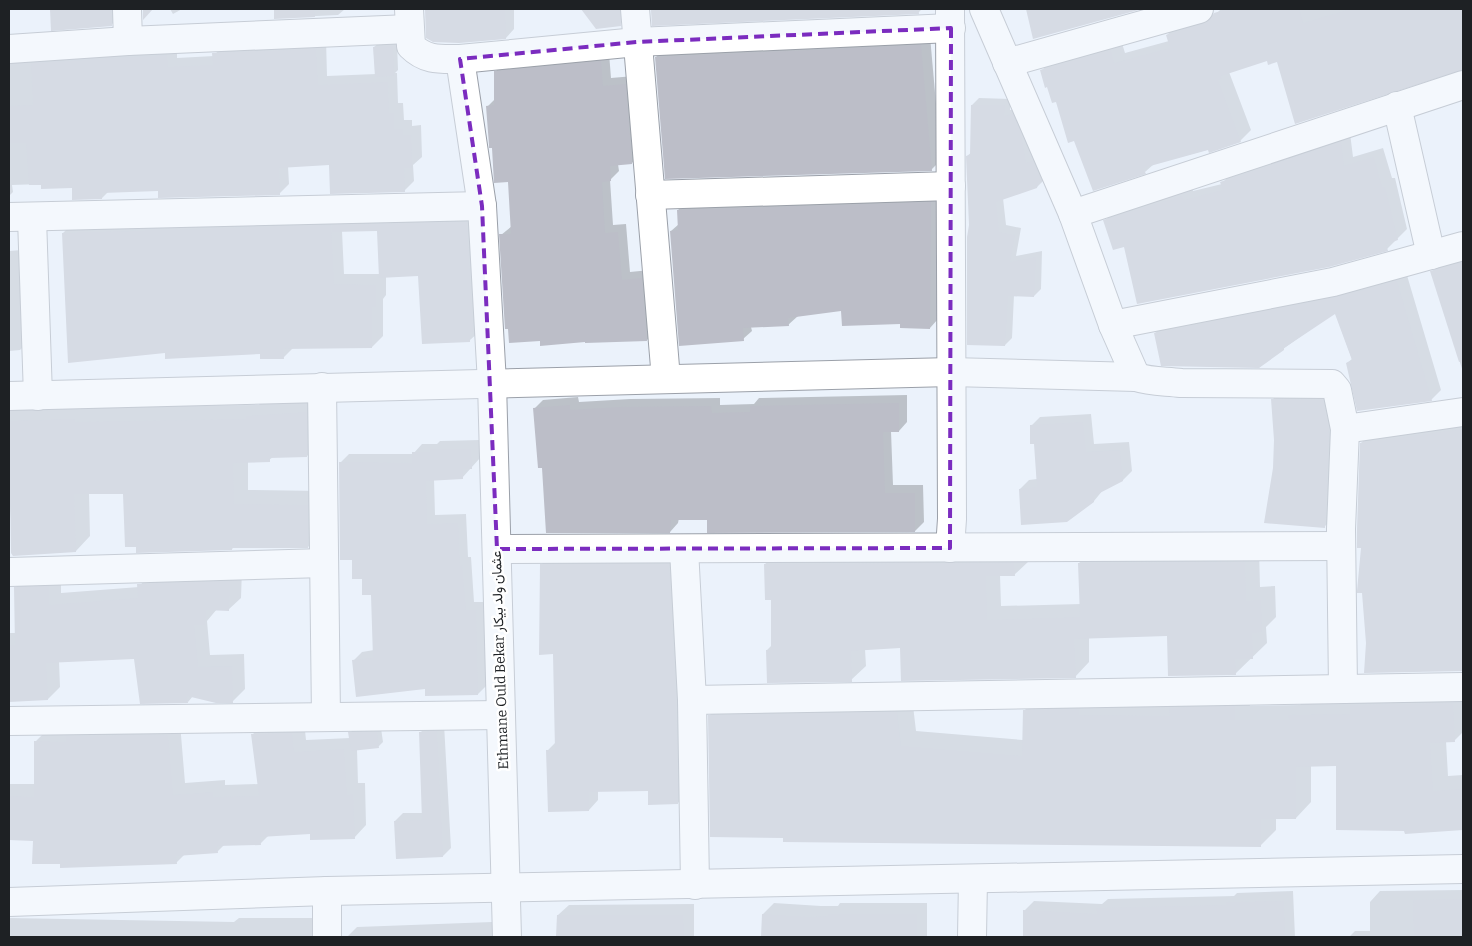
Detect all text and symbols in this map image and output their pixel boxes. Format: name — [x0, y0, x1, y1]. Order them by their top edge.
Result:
street label: Ethmane Ould Bekar عثمان ولد بيكار — [488, 550, 512, 770]

